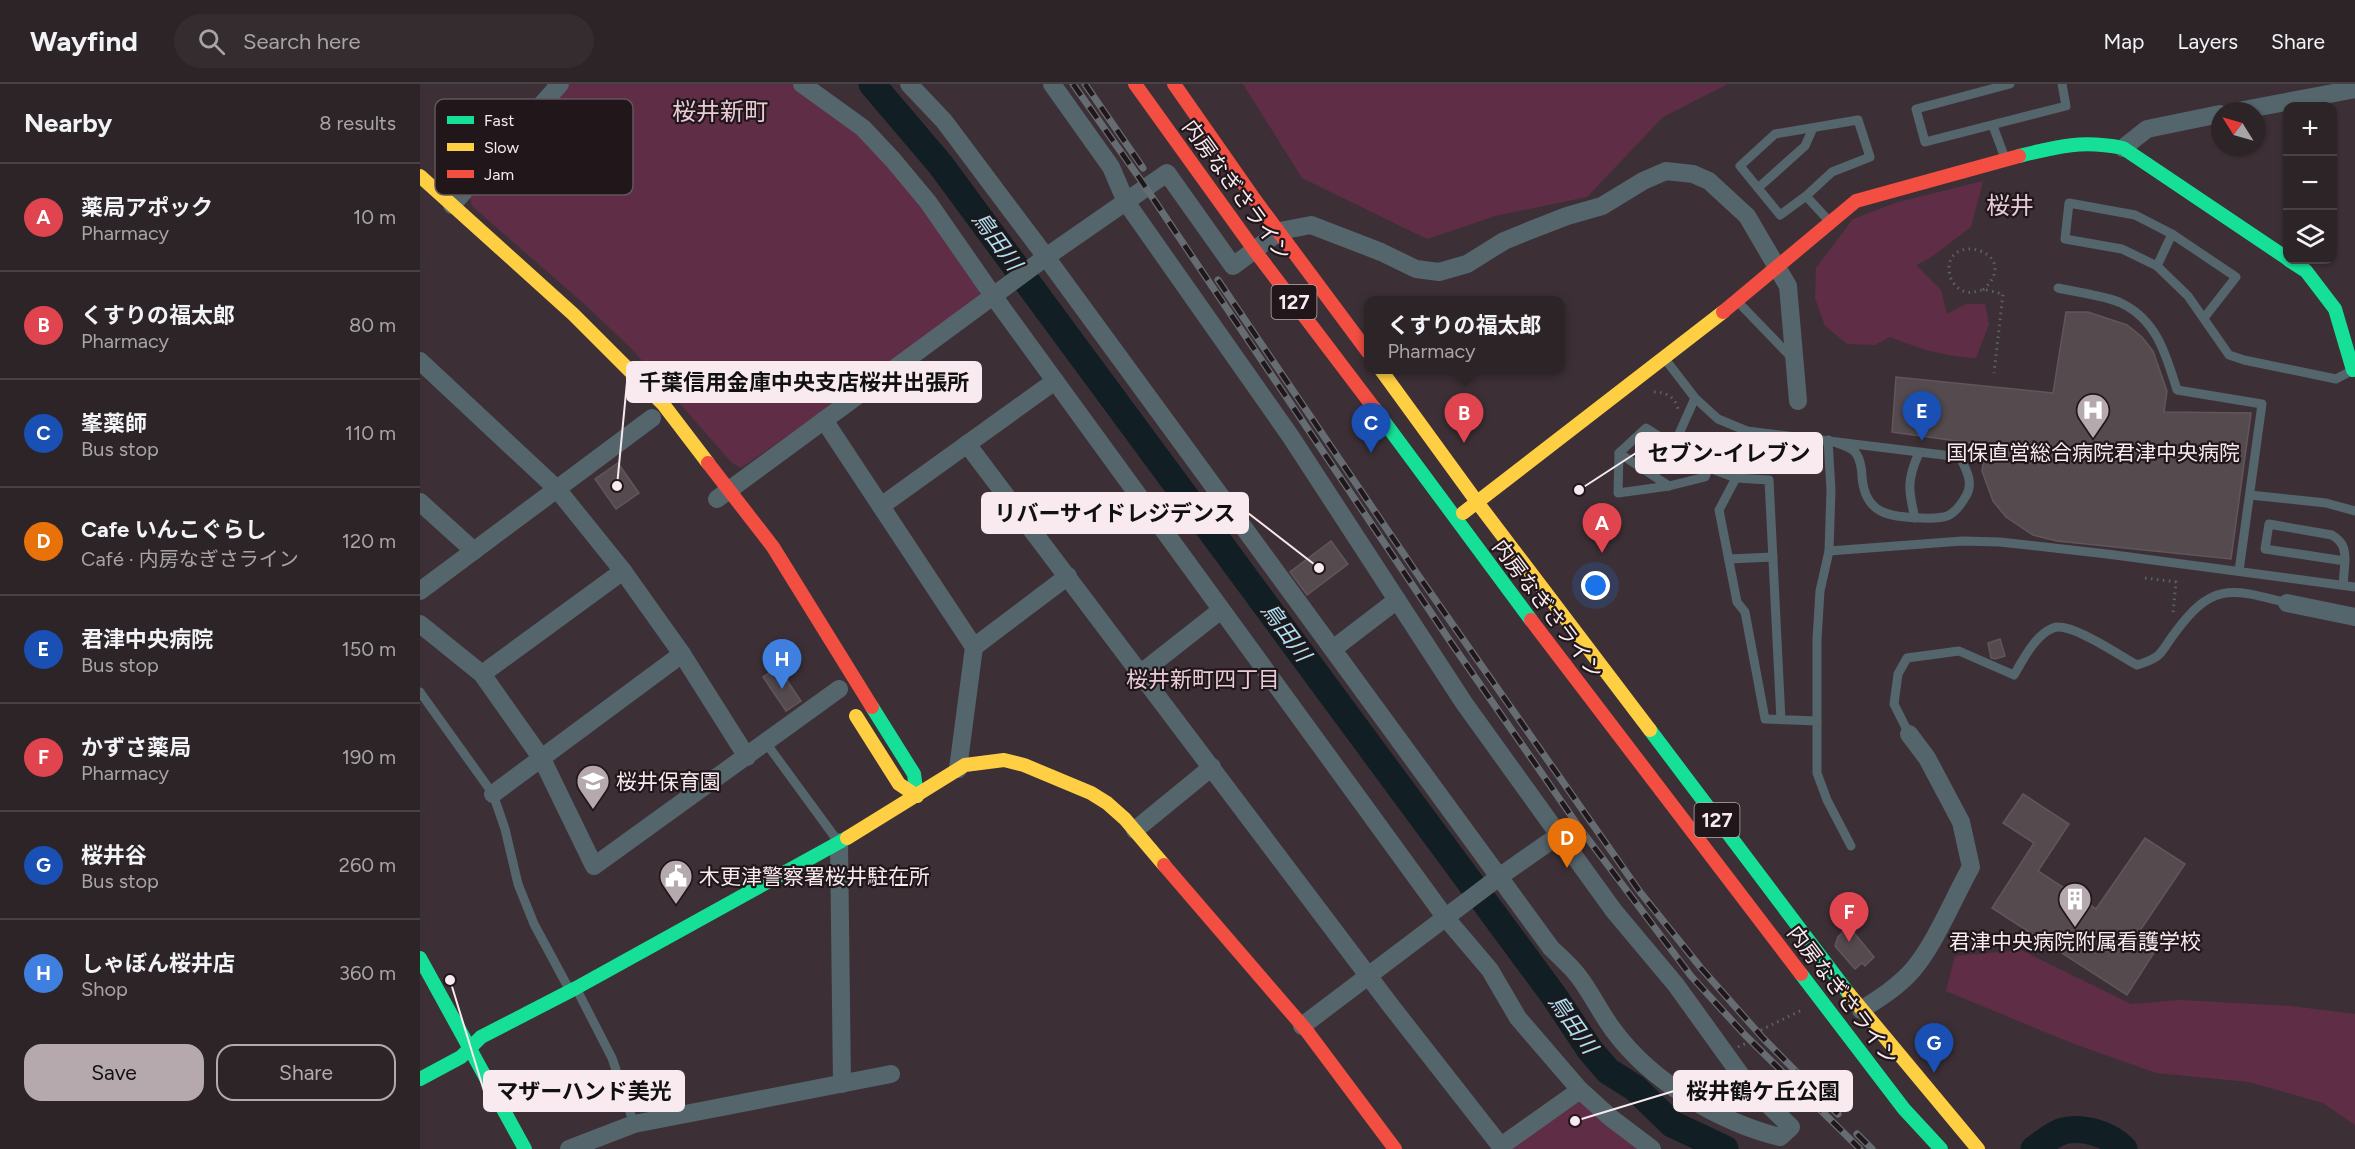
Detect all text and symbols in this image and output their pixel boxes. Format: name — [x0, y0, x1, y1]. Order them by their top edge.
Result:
search box — [174, 14, 594, 68]
text: Wayfind — [30, 24, 138, 58]
icon: search — [195, 25, 228, 58]
text: Search here — [243, 28, 361, 55]
text: Map — [2104, 29, 2144, 54]
text: Layers — [2177, 29, 2238, 54]
text: Share — [2271, 29, 2325, 54]
district label: 桜井新町 — [672, 97, 768, 126]
legend — [435, 99, 633, 195]
north arrow — [2211, 102, 2265, 156]
map controls — [2283, 102, 2337, 264]
button: + — [2283, 102, 2337, 156]
text: Nearby — [24, 107, 112, 139]
text: 8 results — [319, 111, 396, 135]
text: Fast — [484, 111, 514, 130]
street label: 内房なぎさライン — [1178, 115, 1296, 265]
text: Slow — [484, 138, 519, 157]
button: − — [2283, 156, 2337, 210]
text: Jam — [484, 165, 514, 184]
district label: 桜井 — [1986, 191, 2034, 220]
text: 薬局アポック — [81, 194, 213, 221]
text: A — [36, 205, 51, 229]
text: 10 m — [353, 205, 396, 229]
water label: 鳥田川 — [967, 206, 1028, 277]
button: layers — [2283, 210, 2337, 264]
text: Pharmacy — [81, 221, 169, 245]
road number: 127 — [1272, 285, 1316, 319]
popup — [1364, 296, 1565, 374]
text: くすりの福太郎 — [81, 302, 235, 329]
text: くすりの福太郎 — [1387, 312, 1542, 339]
text: B — [37, 313, 50, 337]
text: 80 m — [349, 313, 396, 337]
text: Pharmacy — [81, 329, 169, 353]
text: Pharmacy — [1387, 339, 1475, 363]
callout: 千葉信用金庫中央支店桜井出張所 — [627, 362, 981, 402]
text: 千葉信用金庫中央支店桜井出張所 — [639, 369, 969, 396]
pin: E — [1902, 392, 1942, 441]
hospital icon: 国保直営総合病院君津中央病院 — [2075, 392, 2111, 439]
pin: B — [1444, 394, 1484, 443]
pin: C — [1352, 404, 1390, 453]
text: 峯薬師 — [81, 410, 147, 437]
text: C — [36, 421, 51, 445]
text: 110 m — [345, 421, 396, 445]
callout: セブン-イレブン — [1636, 433, 1822, 473]
text: Bus stop — [81, 437, 159, 461]
text: セブン-イレブン — [1648, 440, 1810, 467]
place label: 国保直営総合病院君津中央病院 — [1946, 440, 2240, 465]
callout: リバーサイドレジデンス — [982, 493, 1248, 533]
text: リバーサイドレジデンス — [994, 500, 1236, 527]
pin: A — [1582, 504, 1622, 553]
text: Cafe いんこぐらし — [81, 516, 266, 543]
text: D — [37, 529, 51, 553]
text: 120 m — [342, 529, 396, 553]
street label: 内房なぎさライン — [1487, 534, 1609, 684]
text: Café · 内房なぎさライン — [81, 547, 299, 571]
your location — [1581, 571, 1610, 600]
water label: 鳥田川 — [1256, 597, 1317, 668]
text: 君津中央病院 — [81, 626, 213, 653]
text: E — [38, 637, 49, 661]
text: 150 m — [341, 637, 396, 661]
pin: H — [762, 640, 802, 689]
text: Bus stop — [81, 653, 159, 677]
district label: 桜井新町四丁目 — [1126, 666, 1280, 693]
text: かずさ薬局 — [81, 734, 191, 761]
text: F — [38, 745, 49, 769]
text: 190 m — [342, 745, 396, 769]
text: Pharmacy — [81, 761, 169, 785]
school or university icon: 桜井保育園 — [575, 763, 611, 810]
place label: 桜井保育園 — [616, 769, 721, 794]
road number: 127 — [1694, 803, 1740, 837]
pin: D — [1548, 818, 1586, 868]
text: 桜井谷 — [81, 842, 147, 869]
text: G — [36, 853, 51, 877]
text: 260 m — [339, 853, 396, 877]
public building icon: 木更津警察署桜井駐在所 — [658, 858, 694, 905]
place label: 木更津警察署桜井駐在所 — [699, 864, 930, 889]
text: Bus stop — [81, 869, 159, 893]
building icon: 君津中央病院附属看護学校 — [2057, 881, 2093, 928]
pin: F — [1830, 892, 1868, 942]
street label: 内房なぎさライン — [1782, 920, 1904, 1070]
place label: 君津中央病院附属看護学校 — [1949, 929, 2201, 954]
text: しゃぼん桜井店 — [81, 950, 235, 977]
text: H — [36, 961, 51, 985]
text: 360 m — [339, 961, 396, 985]
text: Shop — [81, 977, 128, 1001]
water label: 鳥田川 — [1543, 989, 1604, 1060]
pin: G — [1914, 1024, 1954, 1073]
button: Save — [24, 1044, 204, 1101]
button: Share — [216, 1044, 396, 1101]
callout: マザーハンド美光 — [484, 1071, 684, 1111]
callout: 桜井鶴ケ丘公園 — [1674, 1071, 1852, 1111]
text: マザーハンド美光 — [496, 1078, 672, 1105]
text: 桜井鶴ケ丘公園 — [1686, 1078, 1840, 1105]

